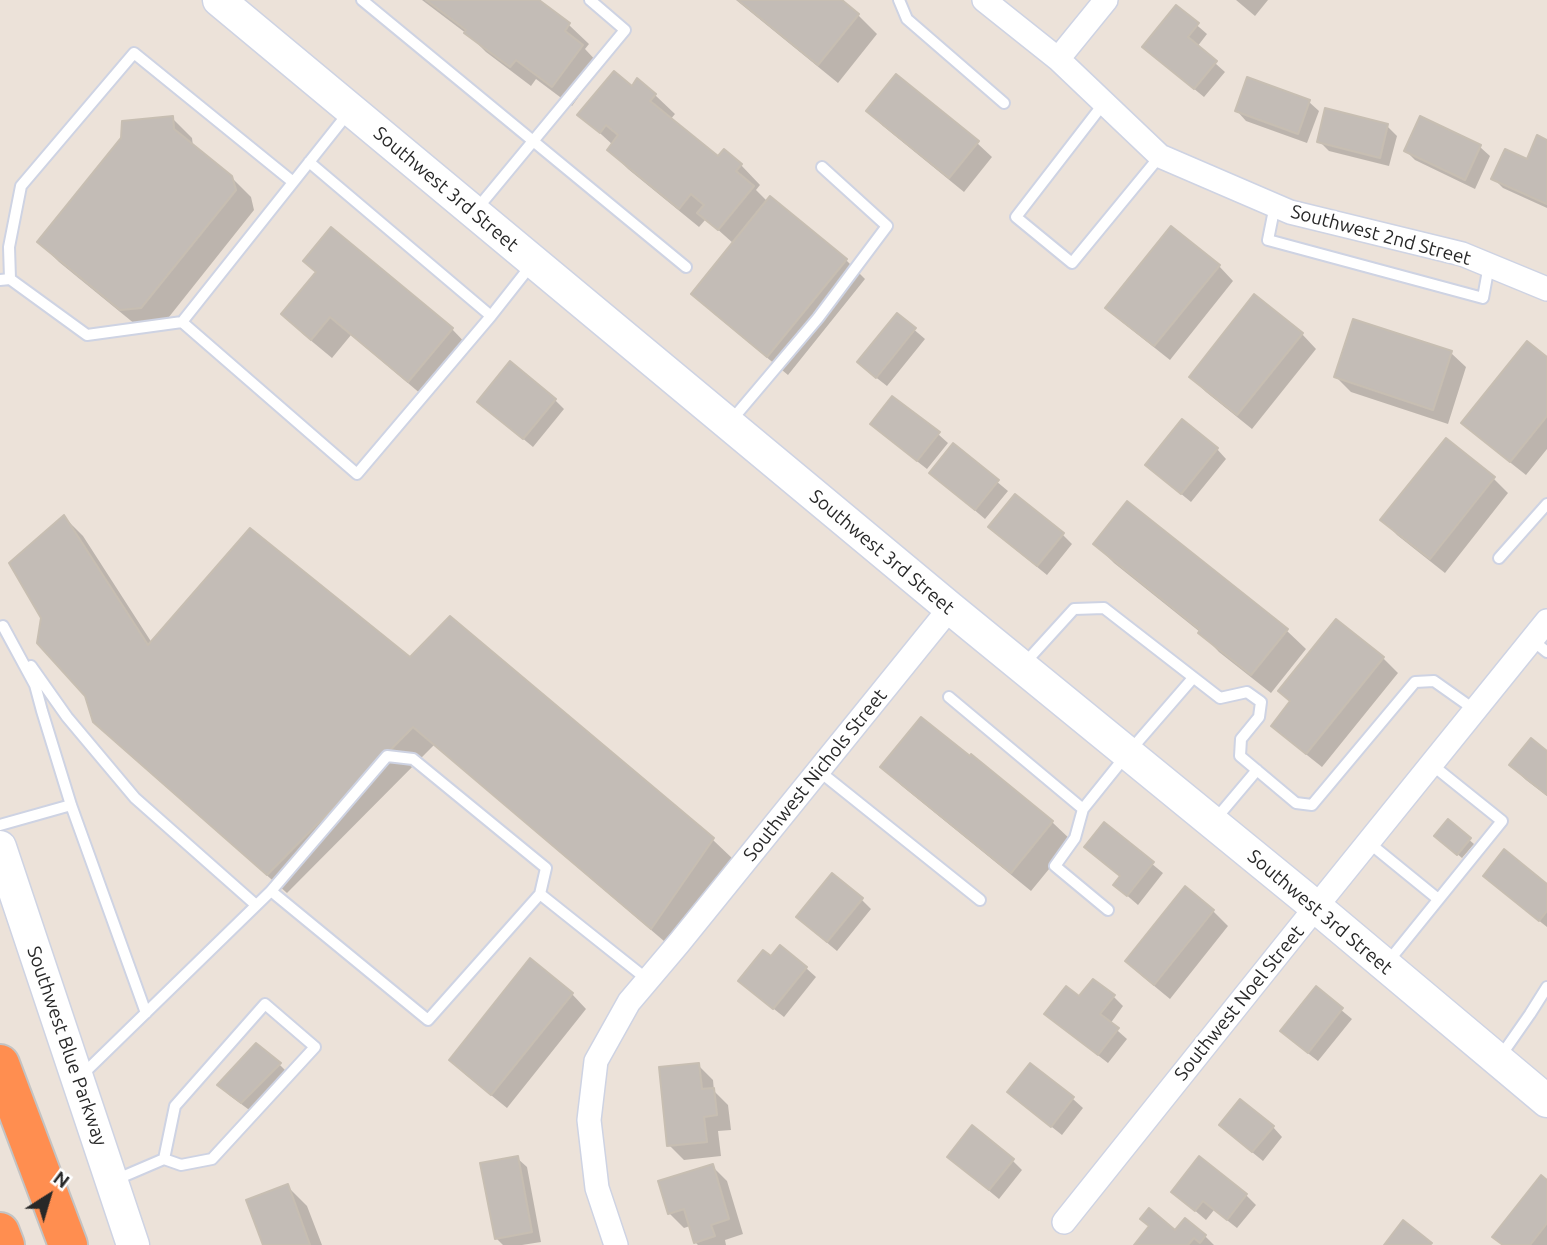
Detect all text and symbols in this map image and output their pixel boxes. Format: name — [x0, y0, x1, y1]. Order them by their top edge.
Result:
street label: Southwest 3rd Street — [369, 122, 523, 256]
street label: Southwest 2nd Street — [1288, 200, 1474, 270]
street label: Southwest 3rd Street — [805, 485, 959, 619]
street label: Southwest Nichols Street — [738, 684, 892, 866]
street label: Southwest 3rd Street — [1243, 845, 1397, 979]
street label: Southwest Noel Street — [1169, 921, 1309, 1085]
street label: Southwest Blue Parkway — [22, 943, 112, 1149]
north arrow — [14, 1161, 84, 1231]
text: N — [49, 1166, 74, 1192]

